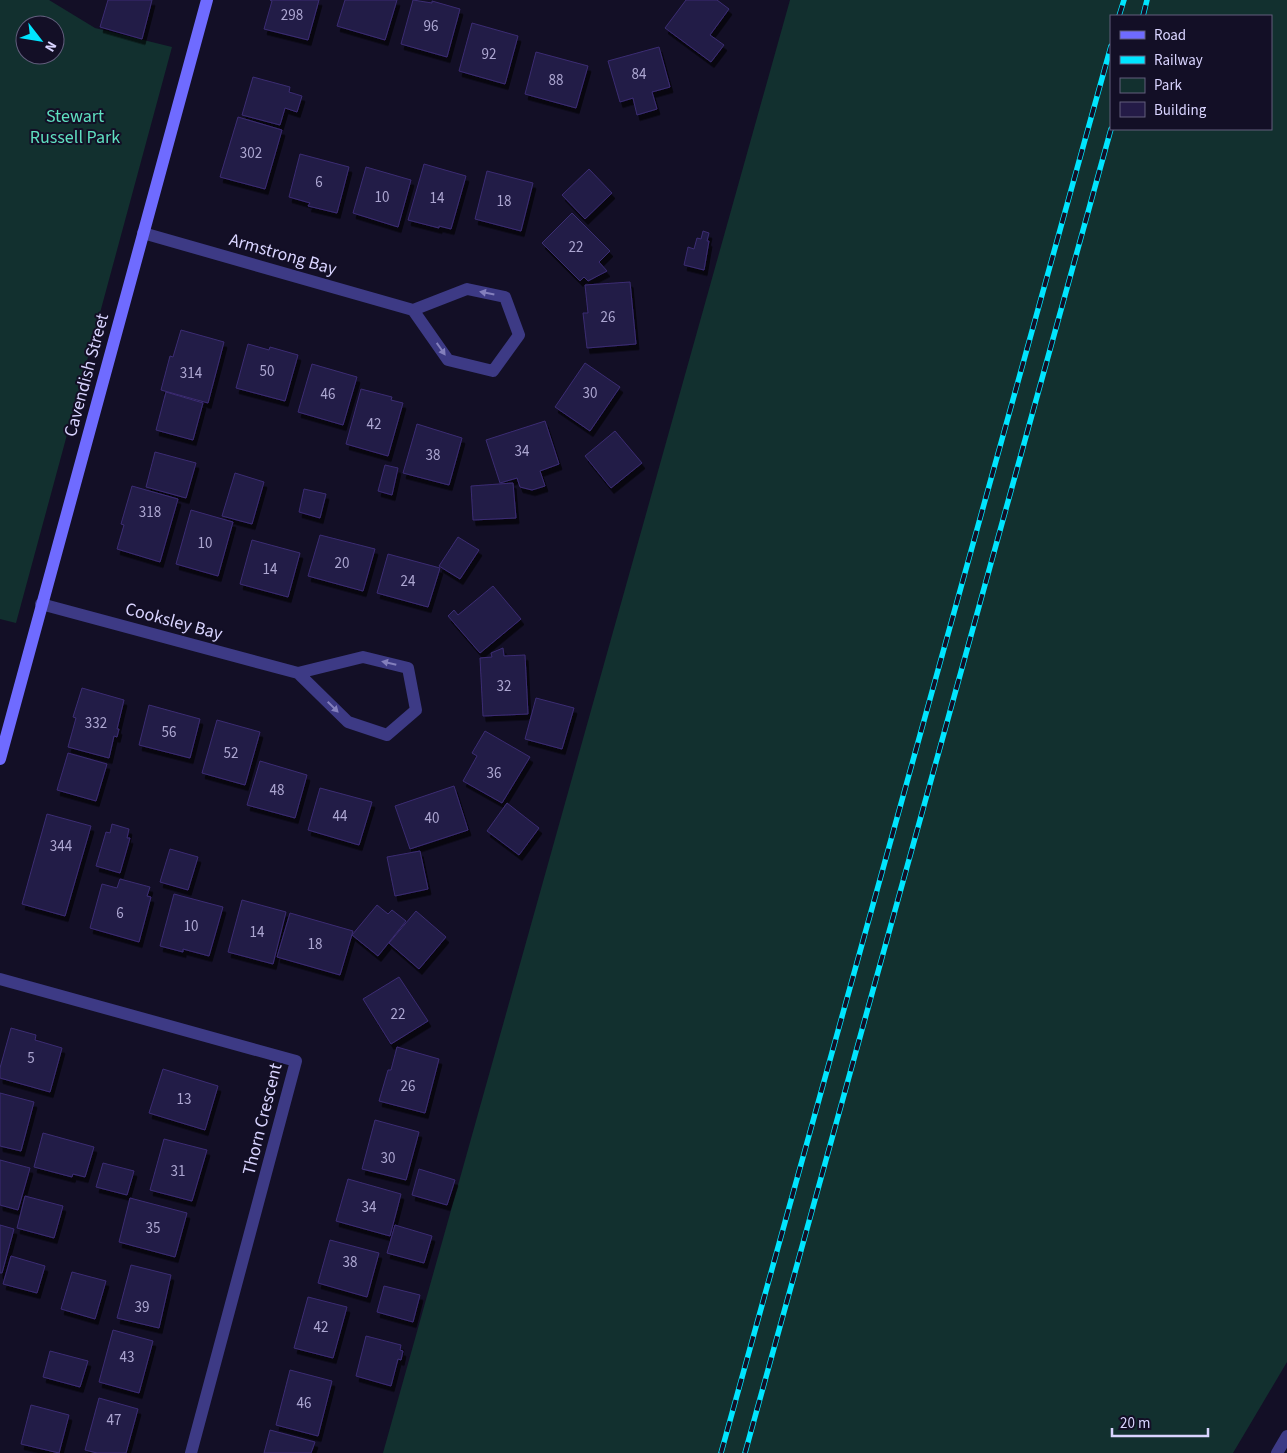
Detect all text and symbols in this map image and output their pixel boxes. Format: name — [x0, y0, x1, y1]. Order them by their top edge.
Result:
house number: 298 — [281, 5, 303, 26]
north arrow — [15, 15, 65, 65]
legend — [1110, 15, 1272, 130]
house number: 96 — [424, 16, 438, 37]
text: Road — [1154, 25, 1186, 46]
text: N — [39, 37, 61, 55]
house number: 92 — [482, 44, 496, 65]
text: Railway — [1154, 50, 1203, 71]
house number: 84 — [632, 64, 647, 85]
house number: 88 — [549, 70, 563, 91]
text: Park — [1154, 75, 1183, 96]
text: Building — [1154, 100, 1207, 121]
park label: Stewart Russell Park — [30, 104, 120, 150]
house number: 302 — [240, 143, 262, 164]
house number: 6 — [315, 172, 323, 193]
house number: 10 — [375, 187, 389, 208]
house number: 14 — [430, 188, 445, 209]
house number: 18 — [497, 191, 511, 212]
street label: Armstrong Bay — [226, 227, 340, 282]
house number: 22 — [569, 237, 583, 258]
one-way arrow — [480, 289, 495, 297]
house number: 26 — [601, 307, 615, 328]
street label: Cavendish Street — [58, 311, 115, 440]
one-way arrow — [436, 343, 446, 356]
house number: 50 — [260, 361, 274, 382]
house number: 314 — [180, 363, 203, 384]
house number: 30 — [583, 383, 597, 404]
house number: 46 — [321, 384, 335, 405]
house number: 42 — [367, 414, 381, 435]
house number: 34 — [515, 441, 530, 462]
house number: 38 — [426, 445, 440, 466]
house number: 318 — [139, 502, 161, 523]
house number: 10 — [198, 533, 212, 554]
house number: 20 — [335, 553, 349, 574]
house number: 14 — [263, 559, 278, 580]
house number: 24 — [401, 571, 416, 592]
street label: Cooksley Bay — [122, 596, 226, 647]
one-way arrow — [382, 659, 397, 667]
house number: 32 — [497, 676, 511, 697]
one-way arrow — [327, 701, 339, 713]
house number: 332 — [85, 713, 107, 734]
house number: 56 — [162, 722, 176, 743]
house number: 52 — [224, 743, 238, 764]
house number: 36 — [487, 763, 501, 784]
house number: 48 — [270, 780, 284, 801]
house number: 44 — [333, 806, 348, 827]
house number: 40 — [425, 808, 439, 829]
house number: 344 — [50, 836, 73, 857]
house number: 6 — [116, 903, 124, 924]
house number: 10 — [184, 916, 198, 937]
house number: 14 — [250, 922, 265, 943]
house number: 18 — [308, 934, 322, 955]
house number: 22 — [391, 1004, 405, 1025]
house number: 5 — [27, 1048, 35, 1069]
street label: Thorn Crescent — [237, 1061, 288, 1178]
house number: 26 — [401, 1076, 415, 1097]
house number: 13 — [177, 1089, 191, 1110]
house number: 30 — [381, 1148, 395, 1169]
house number: 31 — [171, 1161, 185, 1182]
house number: 34 — [362, 1197, 377, 1218]
house number: 35 — [146, 1218, 160, 1239]
house number: 38 — [343, 1252, 357, 1273]
house number: 39 — [135, 1297, 149, 1318]
house number: 42 — [314, 1317, 328, 1338]
house number: 43 — [120, 1347, 134, 1368]
house number: 46 — [297, 1393, 311, 1414]
scale bar — [1112, 1406, 1208, 1438]
house number: 47 — [107, 1410, 121, 1431]
text: 20 m — [1120, 1413, 1150, 1434]

